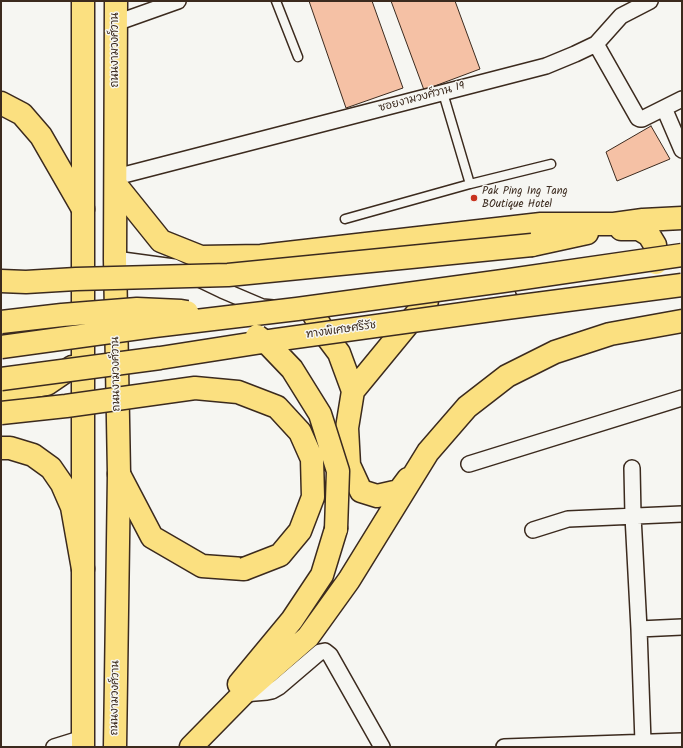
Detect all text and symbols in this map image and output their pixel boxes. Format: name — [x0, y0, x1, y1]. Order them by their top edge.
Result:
street label: ถนนงามวงศ์วาน — [109, 12, 123, 88]
street label: ซอยงามวงศ์วาน 19 — [378, 80, 466, 116]
place label: Pak Ping Ing Tang BOutique Hotel — [482, 185, 568, 211]
marker: Pak Ping Ing Tang BOutique Hotel — [469, 193, 479, 203]
street label: ทางพิเศษศรีรัช — [305, 320, 377, 342]
street label: ถนนงามวงศ์วาน — [110, 336, 124, 412]
street label: ถนนงามวงศ์วาน — [109, 660, 123, 736]

